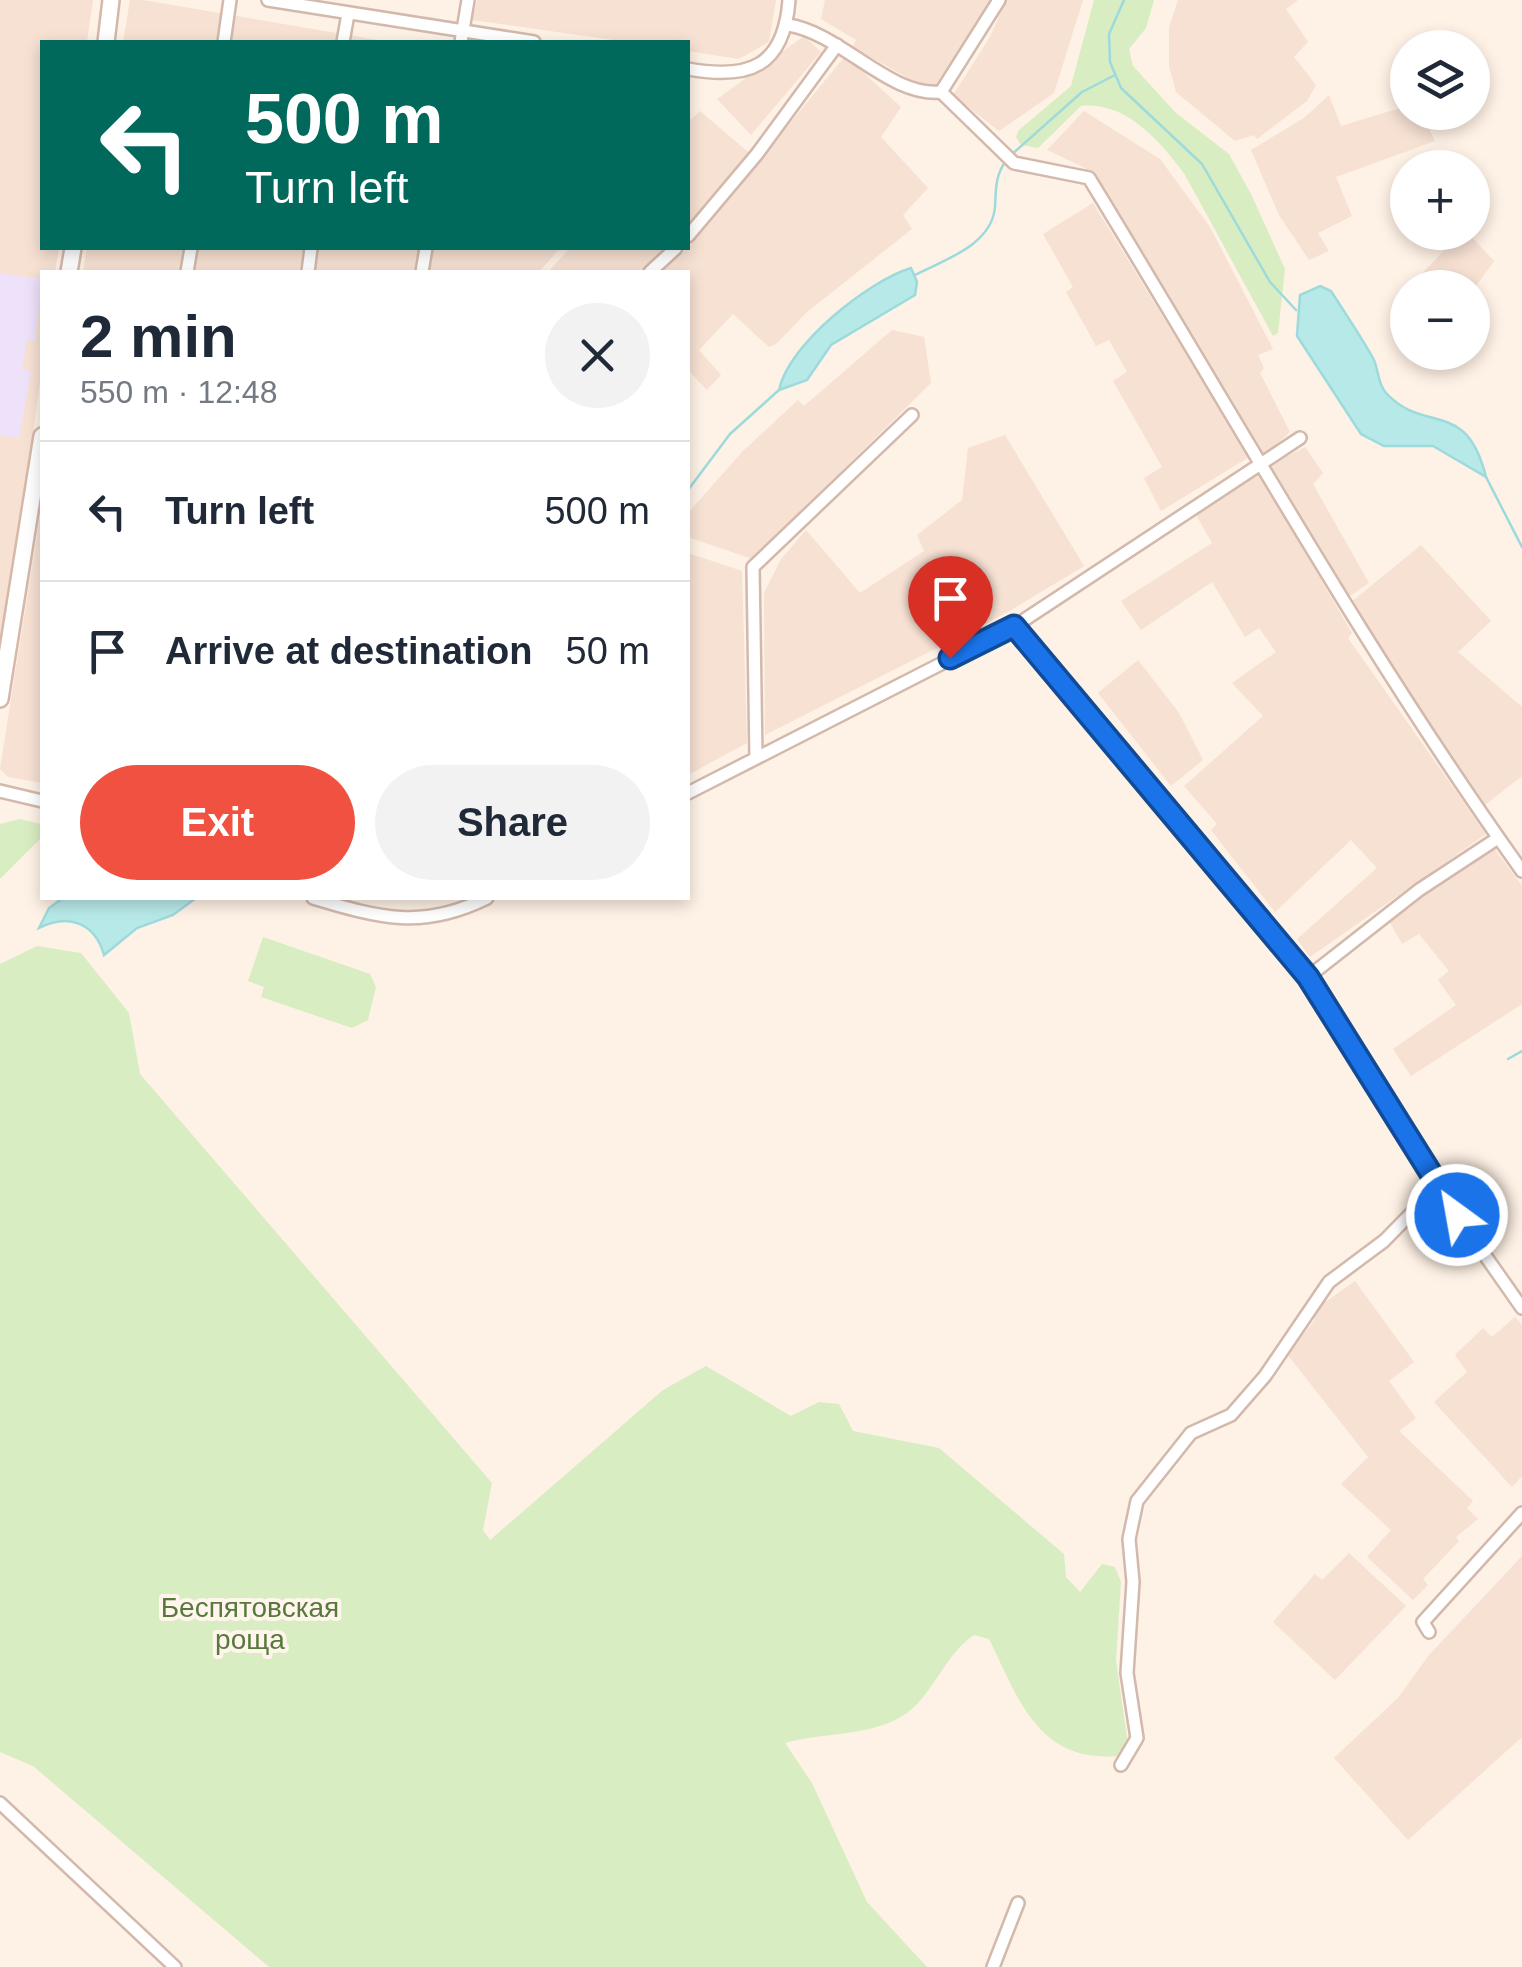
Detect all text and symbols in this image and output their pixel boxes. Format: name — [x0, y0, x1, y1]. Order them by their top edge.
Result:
map controls — [1390, 30, 1490, 370]
button: layers — [1390, 30, 1490, 130]
icon: left — [80, 80, 210, 210]
text: 500 m — [245, 80, 443, 158]
button: + — [1390, 150, 1490, 250]
text: Turn left — [245, 162, 408, 213]
button: − — [1390, 270, 1490, 370]
text: 2 min — [80, 303, 237, 370]
button: close — [545, 303, 650, 408]
text: 550 m · 12:48 — [80, 374, 277, 410]
icon: left — [80, 484, 135, 539]
text: Turn left — [165, 490, 314, 532]
text: 500 m — [544, 490, 650, 532]
pin — [908, 556, 993, 659]
icon: arrive — [923, 571, 978, 626]
icon: arrive — [80, 624, 135, 679]
text: Arrive at destination — [165, 630, 532, 672]
text: 50 m — [566, 630, 650, 672]
button: Exit — [80, 765, 355, 880]
button: Share — [375, 765, 650, 880]
position arrow — [1405, 1163, 1509, 1267]
park label: Беспятовская роща — [161, 1592, 339, 1655]

